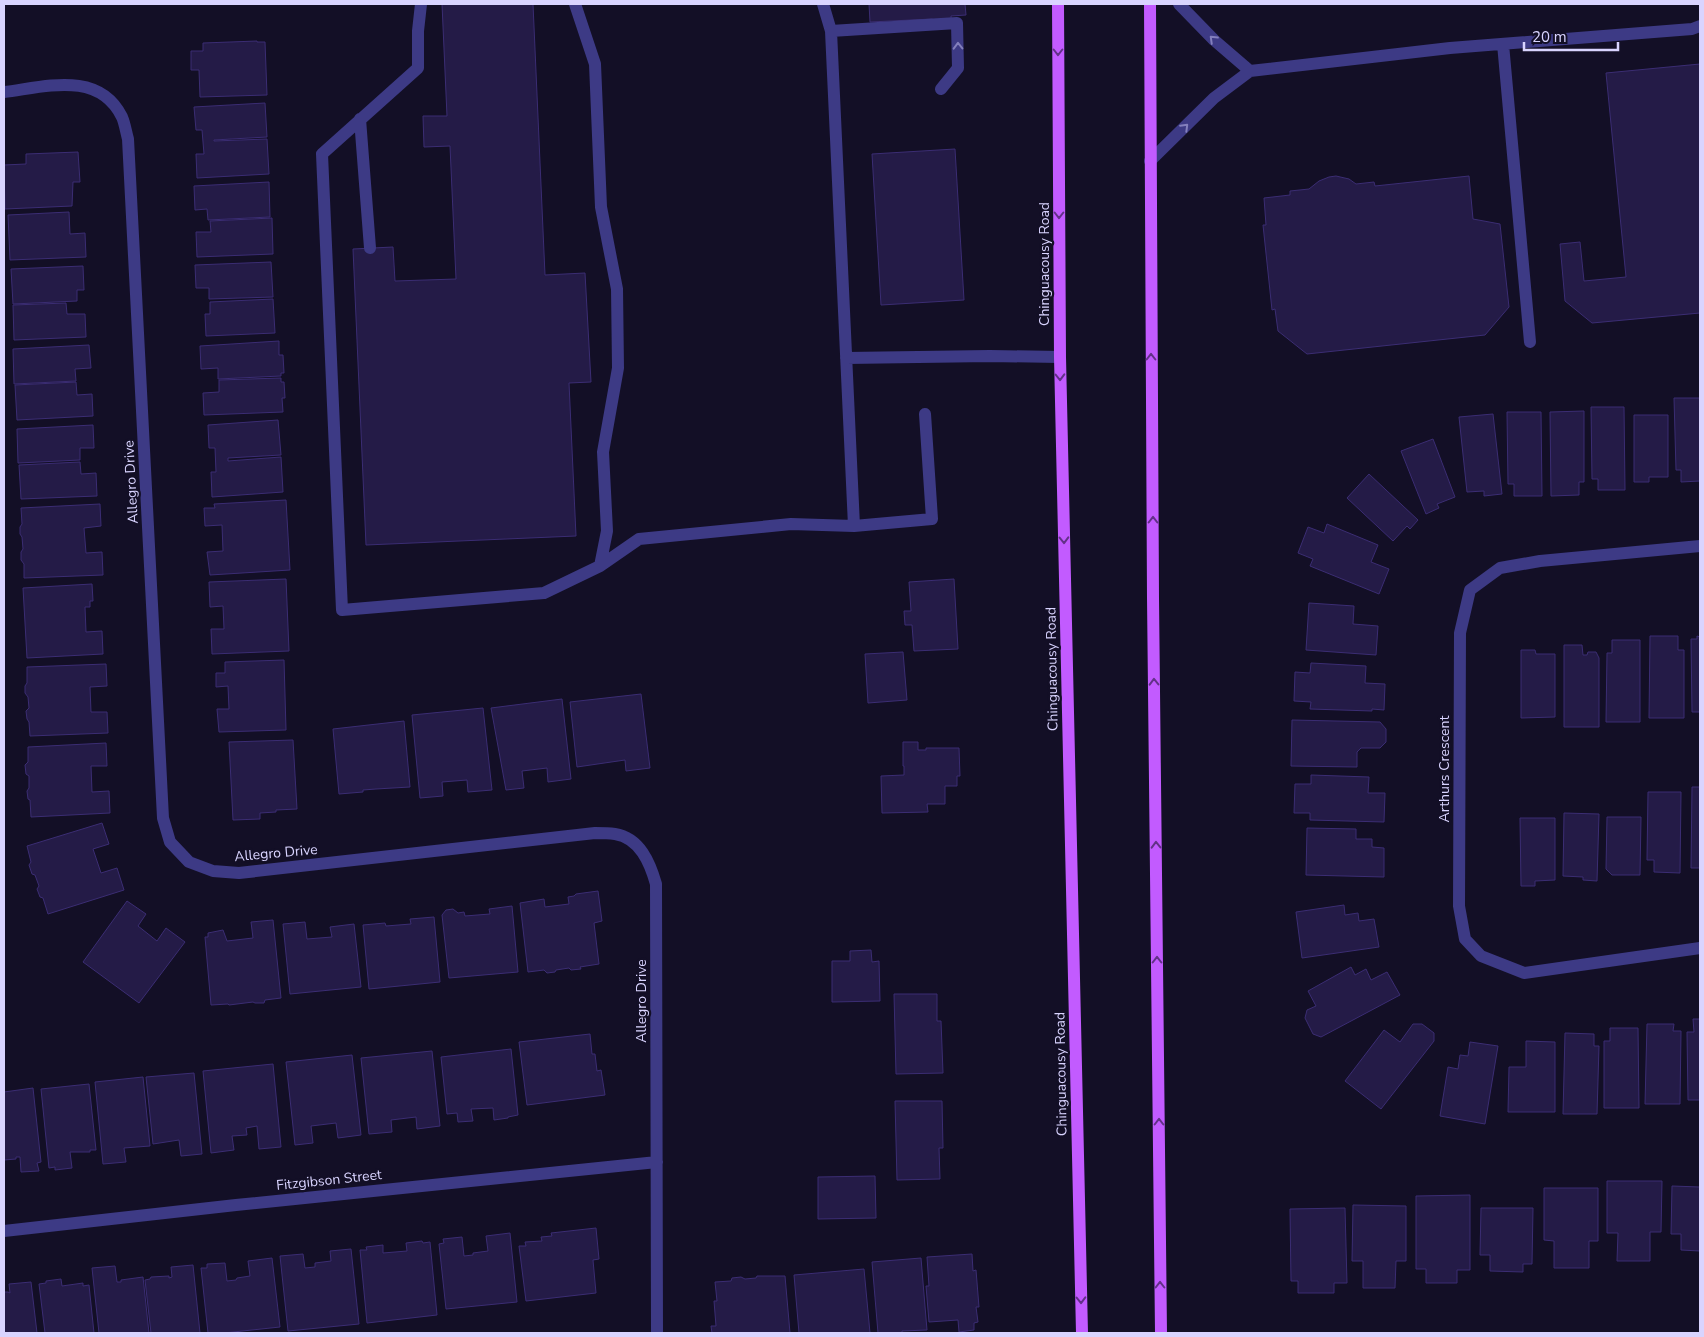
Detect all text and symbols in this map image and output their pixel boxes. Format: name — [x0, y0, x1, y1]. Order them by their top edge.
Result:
scale bar — [1524, 20, 1618, 52]
text: 20 m — [1532, 27, 1567, 47]
one-way arrow — [1210, 35, 1219, 44]
one-way arrow — [953, 42, 963, 50]
one-way arrow — [1053, 49, 1063, 57]
one-way arrow — [1179, 123, 1188, 132]
street label: Chinguacousy Road — [1035, 202, 1054, 326]
one-way arrow — [1054, 212, 1064, 219]
one-way arrow — [1146, 353, 1156, 360]
one-way arrow — [1055, 374, 1066, 382]
street label: Allegro Drive — [119, 440, 143, 524]
one-way arrow — [1148, 515, 1158, 523]
one-way arrow — [1059, 536, 1069, 544]
street label: Chinguacousy Road — [1041, 607, 1063, 731]
one-way arrow — [1149, 678, 1159, 686]
street label: Arthurs Crescent — [1435, 716, 1454, 822]
street label: Allegro Drive — [234, 840, 318, 866]
one-way arrow — [1151, 840, 1161, 848]
one-way arrow — [1152, 955, 1163, 963]
street label: Allegro Drive — [632, 959, 651, 1043]
street label: Chinguacousy Road — [1050, 1012, 1072, 1136]
one-way arrow — [1154, 1118, 1164, 1126]
street label: Fitzgibson Street — [275, 1165, 383, 1195]
one-way arrow — [1155, 1280, 1165, 1288]
one-way arrow — [1076, 1296, 1087, 1304]

